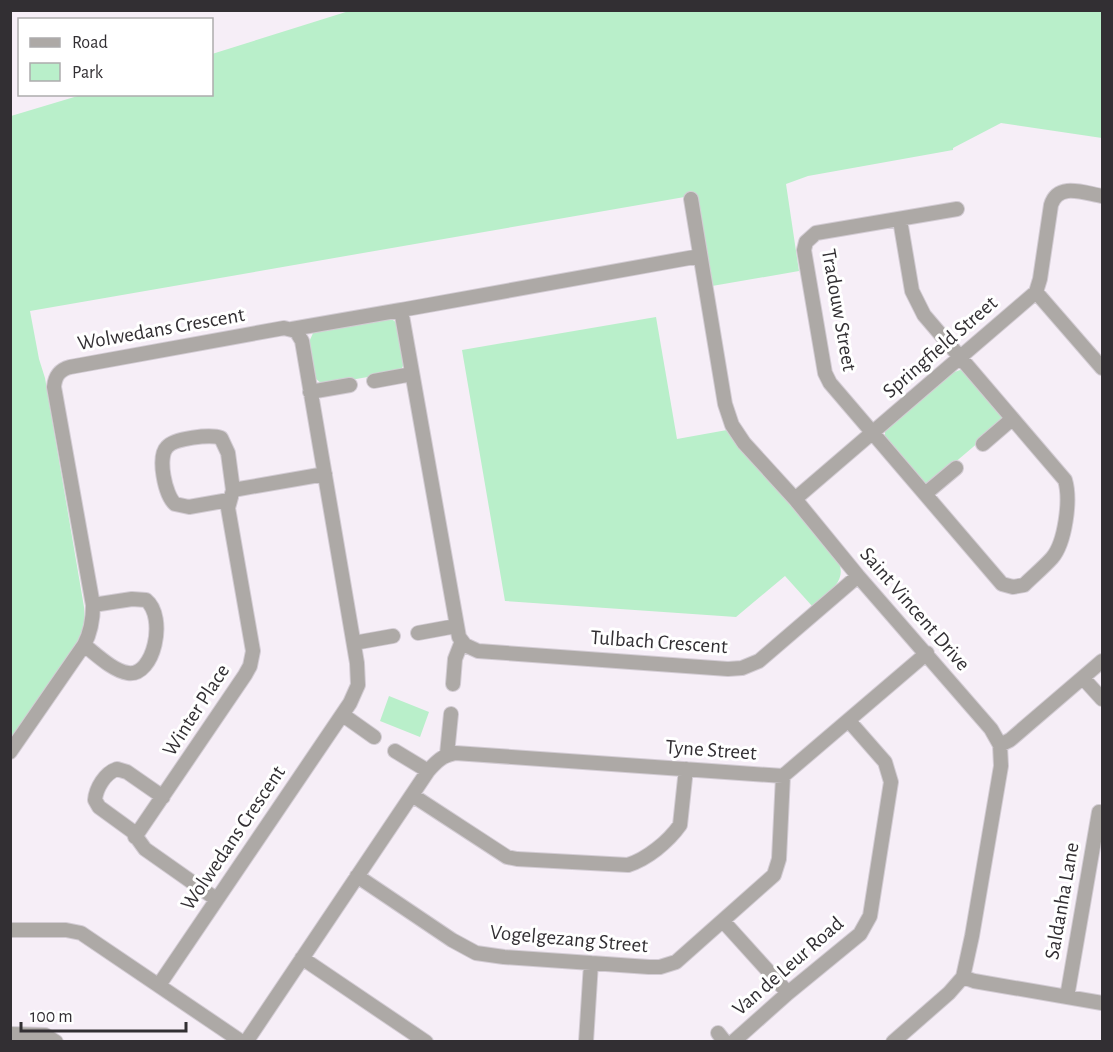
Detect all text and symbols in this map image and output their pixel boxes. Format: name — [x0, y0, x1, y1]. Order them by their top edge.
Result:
legend — [18, 18, 213, 96]
text: Road — [72, 34, 108, 52]
text: Park — [72, 64, 104, 82]
street label: Tradouw Street — [818, 247, 860, 373]
street label: Springfield Street — [879, 292, 1001, 402]
street label: Wolwedans Crescent — [76, 304, 246, 354]
street label: Saint Vincent Drive — [856, 543, 974, 675]
street label: Tulbach Crescent — [590, 627, 729, 657]
street label: Winter Place — [159, 660, 233, 760]
street label: Tyne Street — [665, 736, 758, 764]
street label: Wolwedans Crescent — [177, 762, 289, 914]
street label: Saldanha Lane — [1041, 841, 1083, 961]
street label: Van de Leur Road — [729, 912, 847, 1020]
street label: Vogelgezang Street — [489, 922, 649, 956]
scale bar — [21, 995, 186, 1033]
text: 100 m — [30, 1008, 73, 1026]

